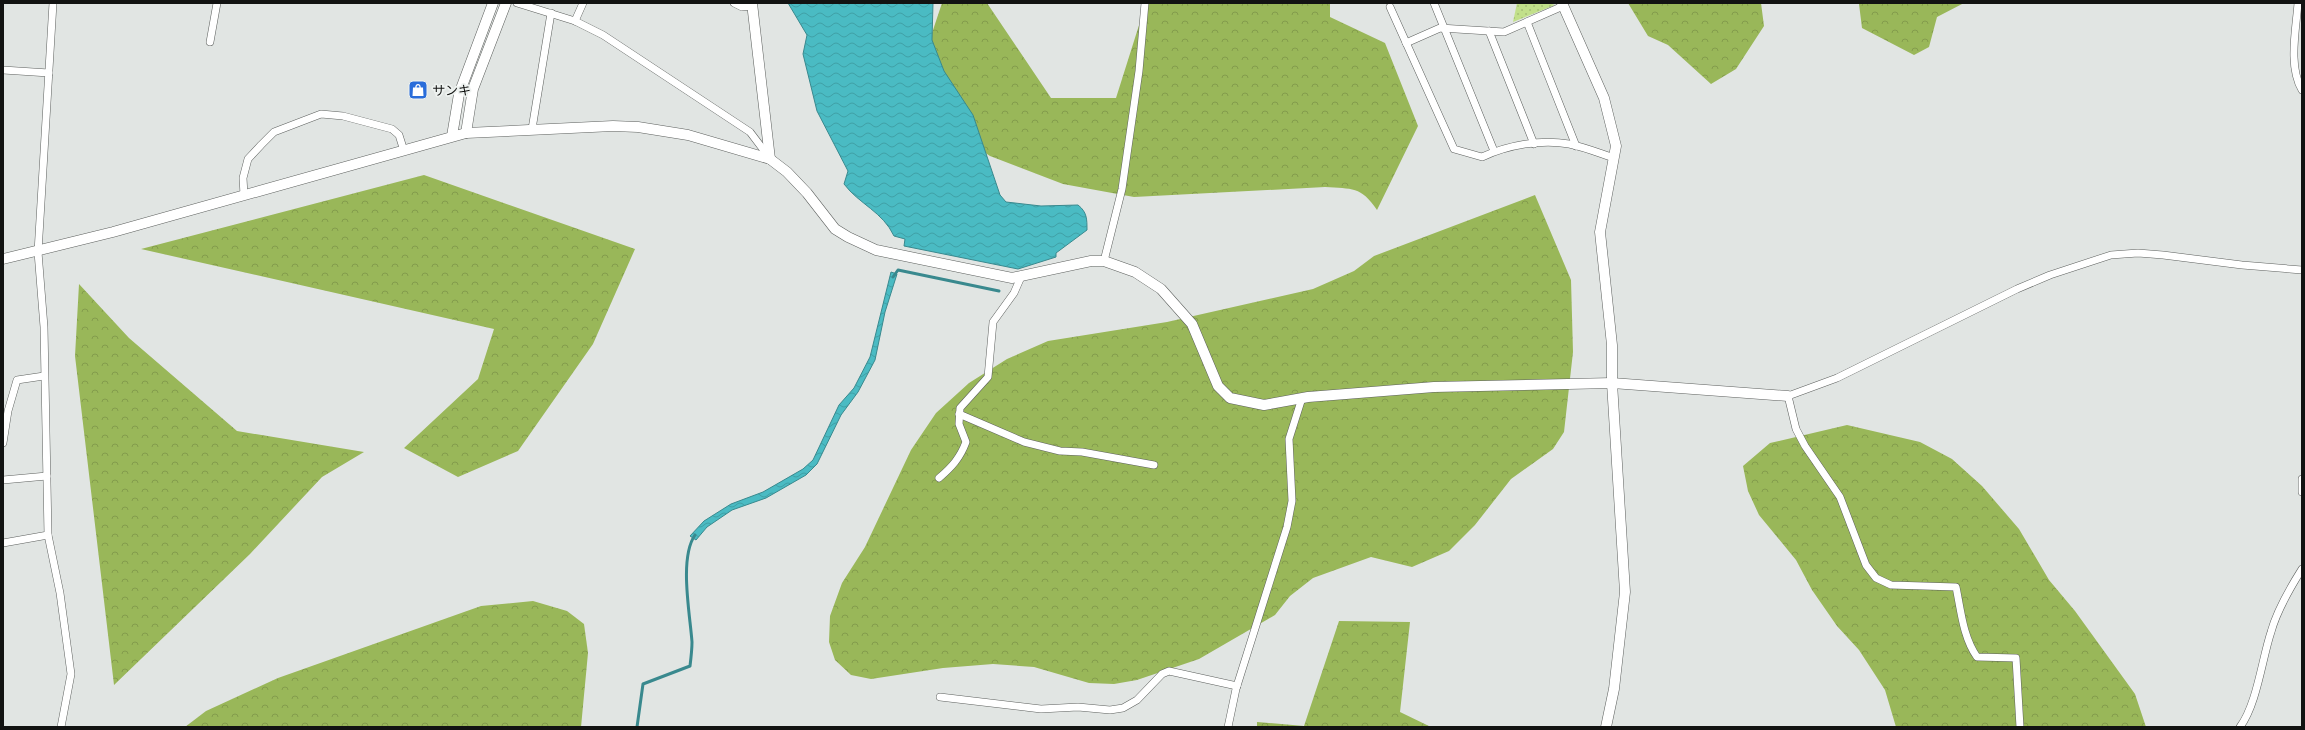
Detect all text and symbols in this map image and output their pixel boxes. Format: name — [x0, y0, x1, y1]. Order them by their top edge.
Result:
shop icon: サンキ — [407, 79, 429, 101]
place label: サンキ — [432, 83, 471, 98]

